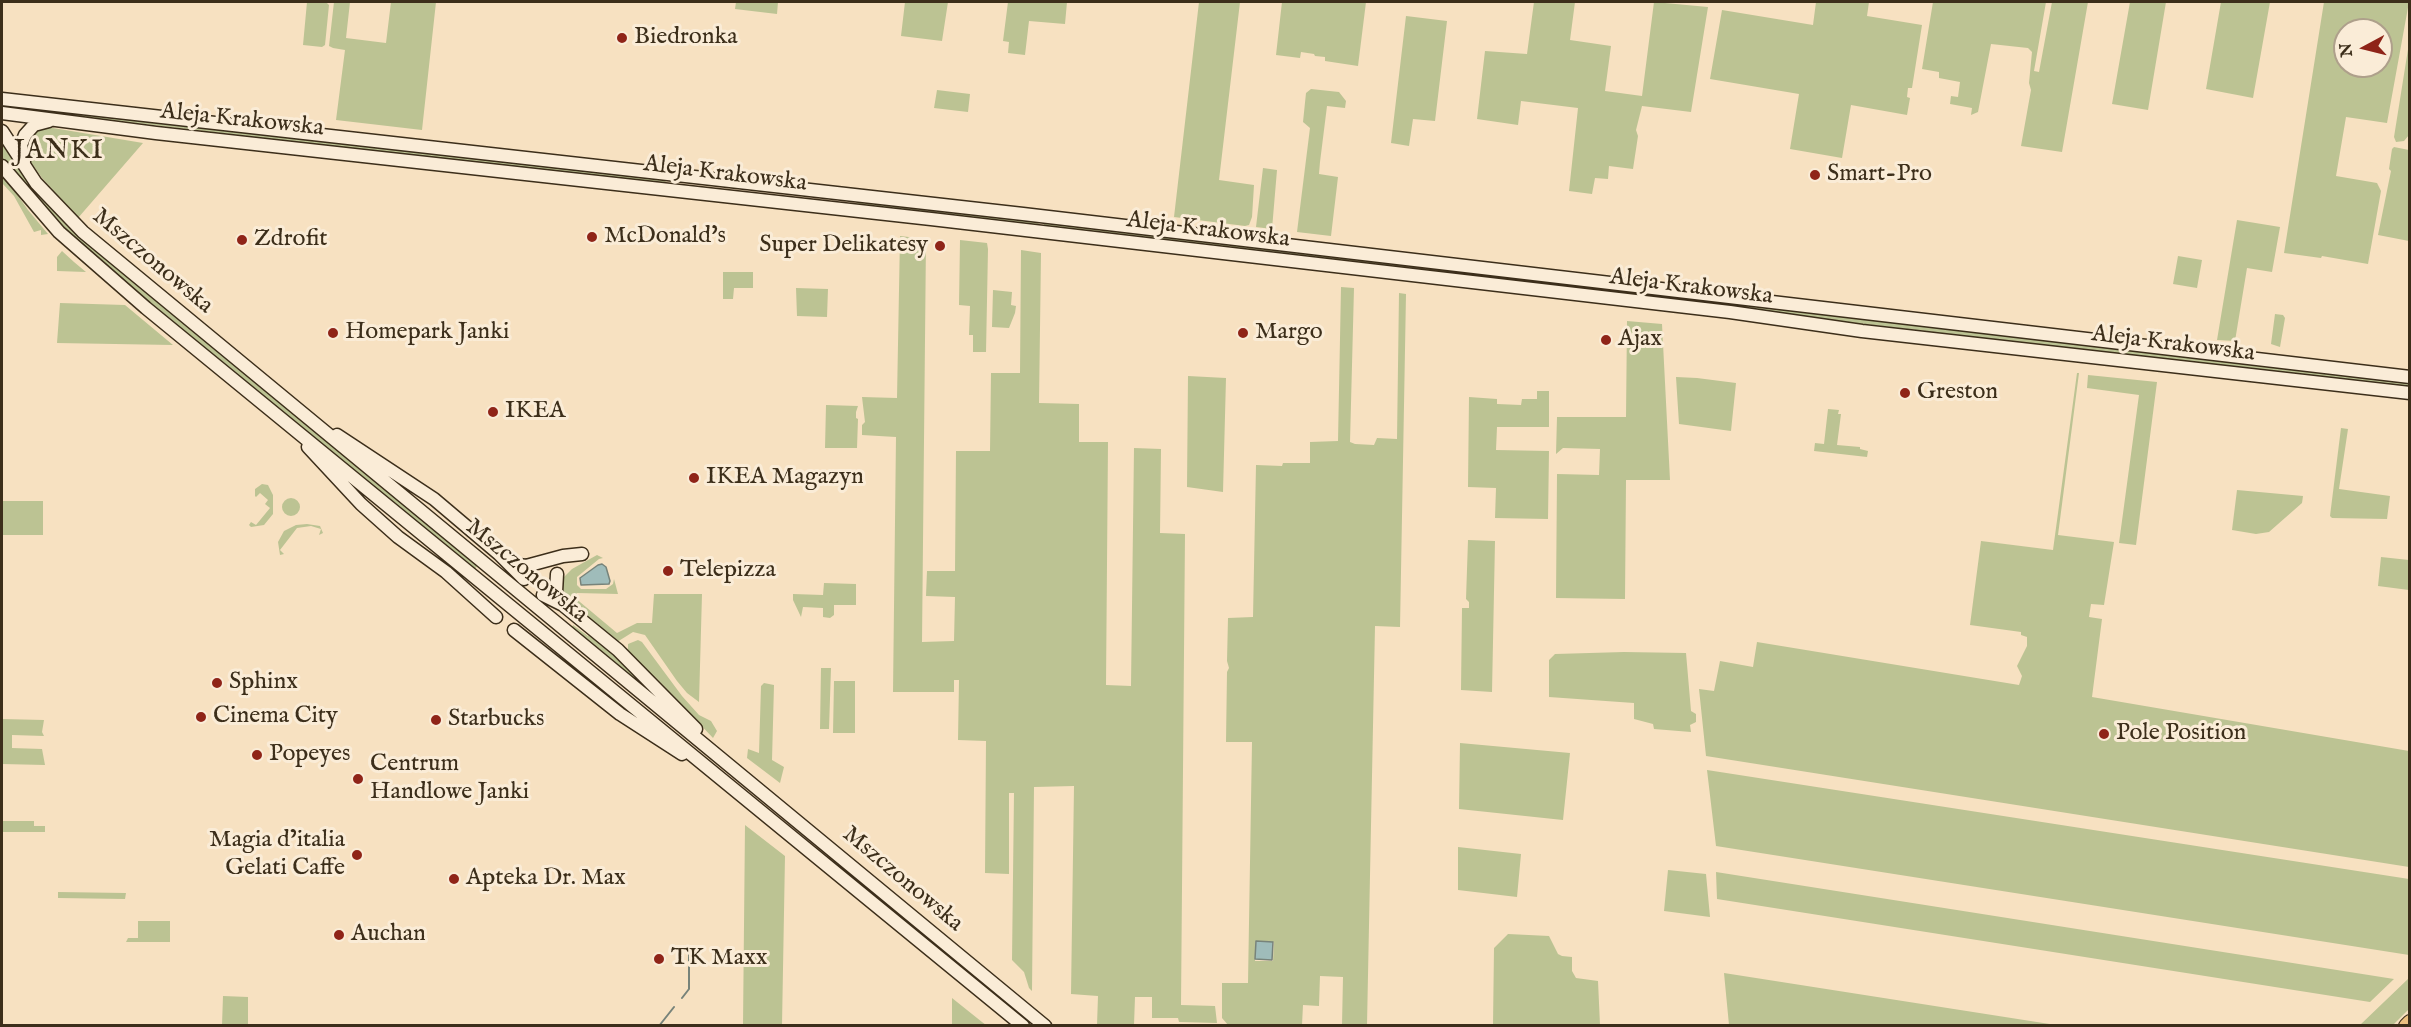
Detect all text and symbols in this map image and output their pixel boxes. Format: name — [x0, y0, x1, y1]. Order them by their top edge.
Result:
north arrow — [2333, 18, 2393, 78]
place label: Biedronka — [634, 24, 738, 52]
marker: Biedronka — [615, 31, 629, 45]
text: N — [2336, 42, 2358, 58]
street label: Aleja Krakowska — [159, 98, 325, 144]
district label: JANKI — [14, 136, 104, 168]
street label: Aleja Krakowska — [642, 151, 808, 199]
place label: Smart-Pro — [1827, 161, 1932, 189]
marker: Smart-Pro — [1808, 168, 1822, 182]
street label: Mszczonowska — [86, 203, 218, 321]
street label: Aleja Krakowska — [1125, 207, 1291, 255]
place label: McDonald's — [604, 223, 726, 251]
place label: Zdrofit — [254, 226, 328, 254]
marker: McDonald's — [585, 230, 599, 244]
place label: Super Delikatesy — [759, 232, 928, 260]
marker: Zdrofit — [235, 233, 249, 247]
marker: Super Delikatesy — [933, 239, 947, 253]
street label: Aleja Krakowska — [1608, 264, 1774, 312]
place label: Homepark Janki — [345, 319, 509, 347]
place label: Margo — [1255, 319, 1323, 347]
street label: Aleja Krakowska — [2090, 321, 2256, 369]
marker: Homepark Janki — [326, 326, 340, 340]
marker: Margo — [1236, 326, 1250, 340]
place label: Ajax — [1618, 326, 1662, 354]
marker: Ajax — [1599, 333, 1613, 347]
place label: Greston — [1917, 379, 1998, 407]
marker: Greston — [1898, 386, 1912, 400]
place label: IKEA — [505, 398, 566, 426]
marker: IKEA — [486, 405, 500, 419]
place label: IKEA Magazyn — [706, 464, 864, 492]
marker: IKEA Magazyn — [687, 471, 701, 485]
street label: Mszczonowska — [459, 514, 593, 630]
place label: Telepizza — [680, 557, 776, 585]
marker: Telepizza — [661, 564, 675, 578]
place label: Sphinx — [229, 669, 298, 697]
marker: Sphinx — [210, 676, 224, 690]
place label: Cinema City — [213, 703, 338, 731]
place label: Starbucks — [448, 706, 544, 734]
marker: Cinema City — [194, 710, 208, 724]
marker: Starbucks — [429, 713, 443, 727]
place label: Pole Position — [2116, 720, 2246, 748]
marker: Pole Position — [2097, 727, 2111, 741]
place label: Popeyes — [269, 741, 350, 769]
marker: Popeyes — [250, 748, 264, 762]
place label: Centrum Handlowe Janki — [370, 751, 529, 807]
marker: Centrum Handlowe Janki — [351, 772, 365, 786]
street label: Mszczonowska — [836, 821, 968, 939]
place label: Magia d’italia Gelati Caffe — [209, 827, 345, 883]
marker: Magia d’italia Gelati Caffe — [350, 848, 364, 862]
place label: Apteka Dr. Max — [466, 865, 626, 893]
marker: Apteka Dr. Max — [447, 872, 461, 886]
place label: Auchan — [351, 921, 426, 949]
marker: Auchan — [332, 928, 346, 942]
place label: TK Maxx — [671, 945, 767, 973]
marker: TK Maxx — [652, 952, 666, 966]

